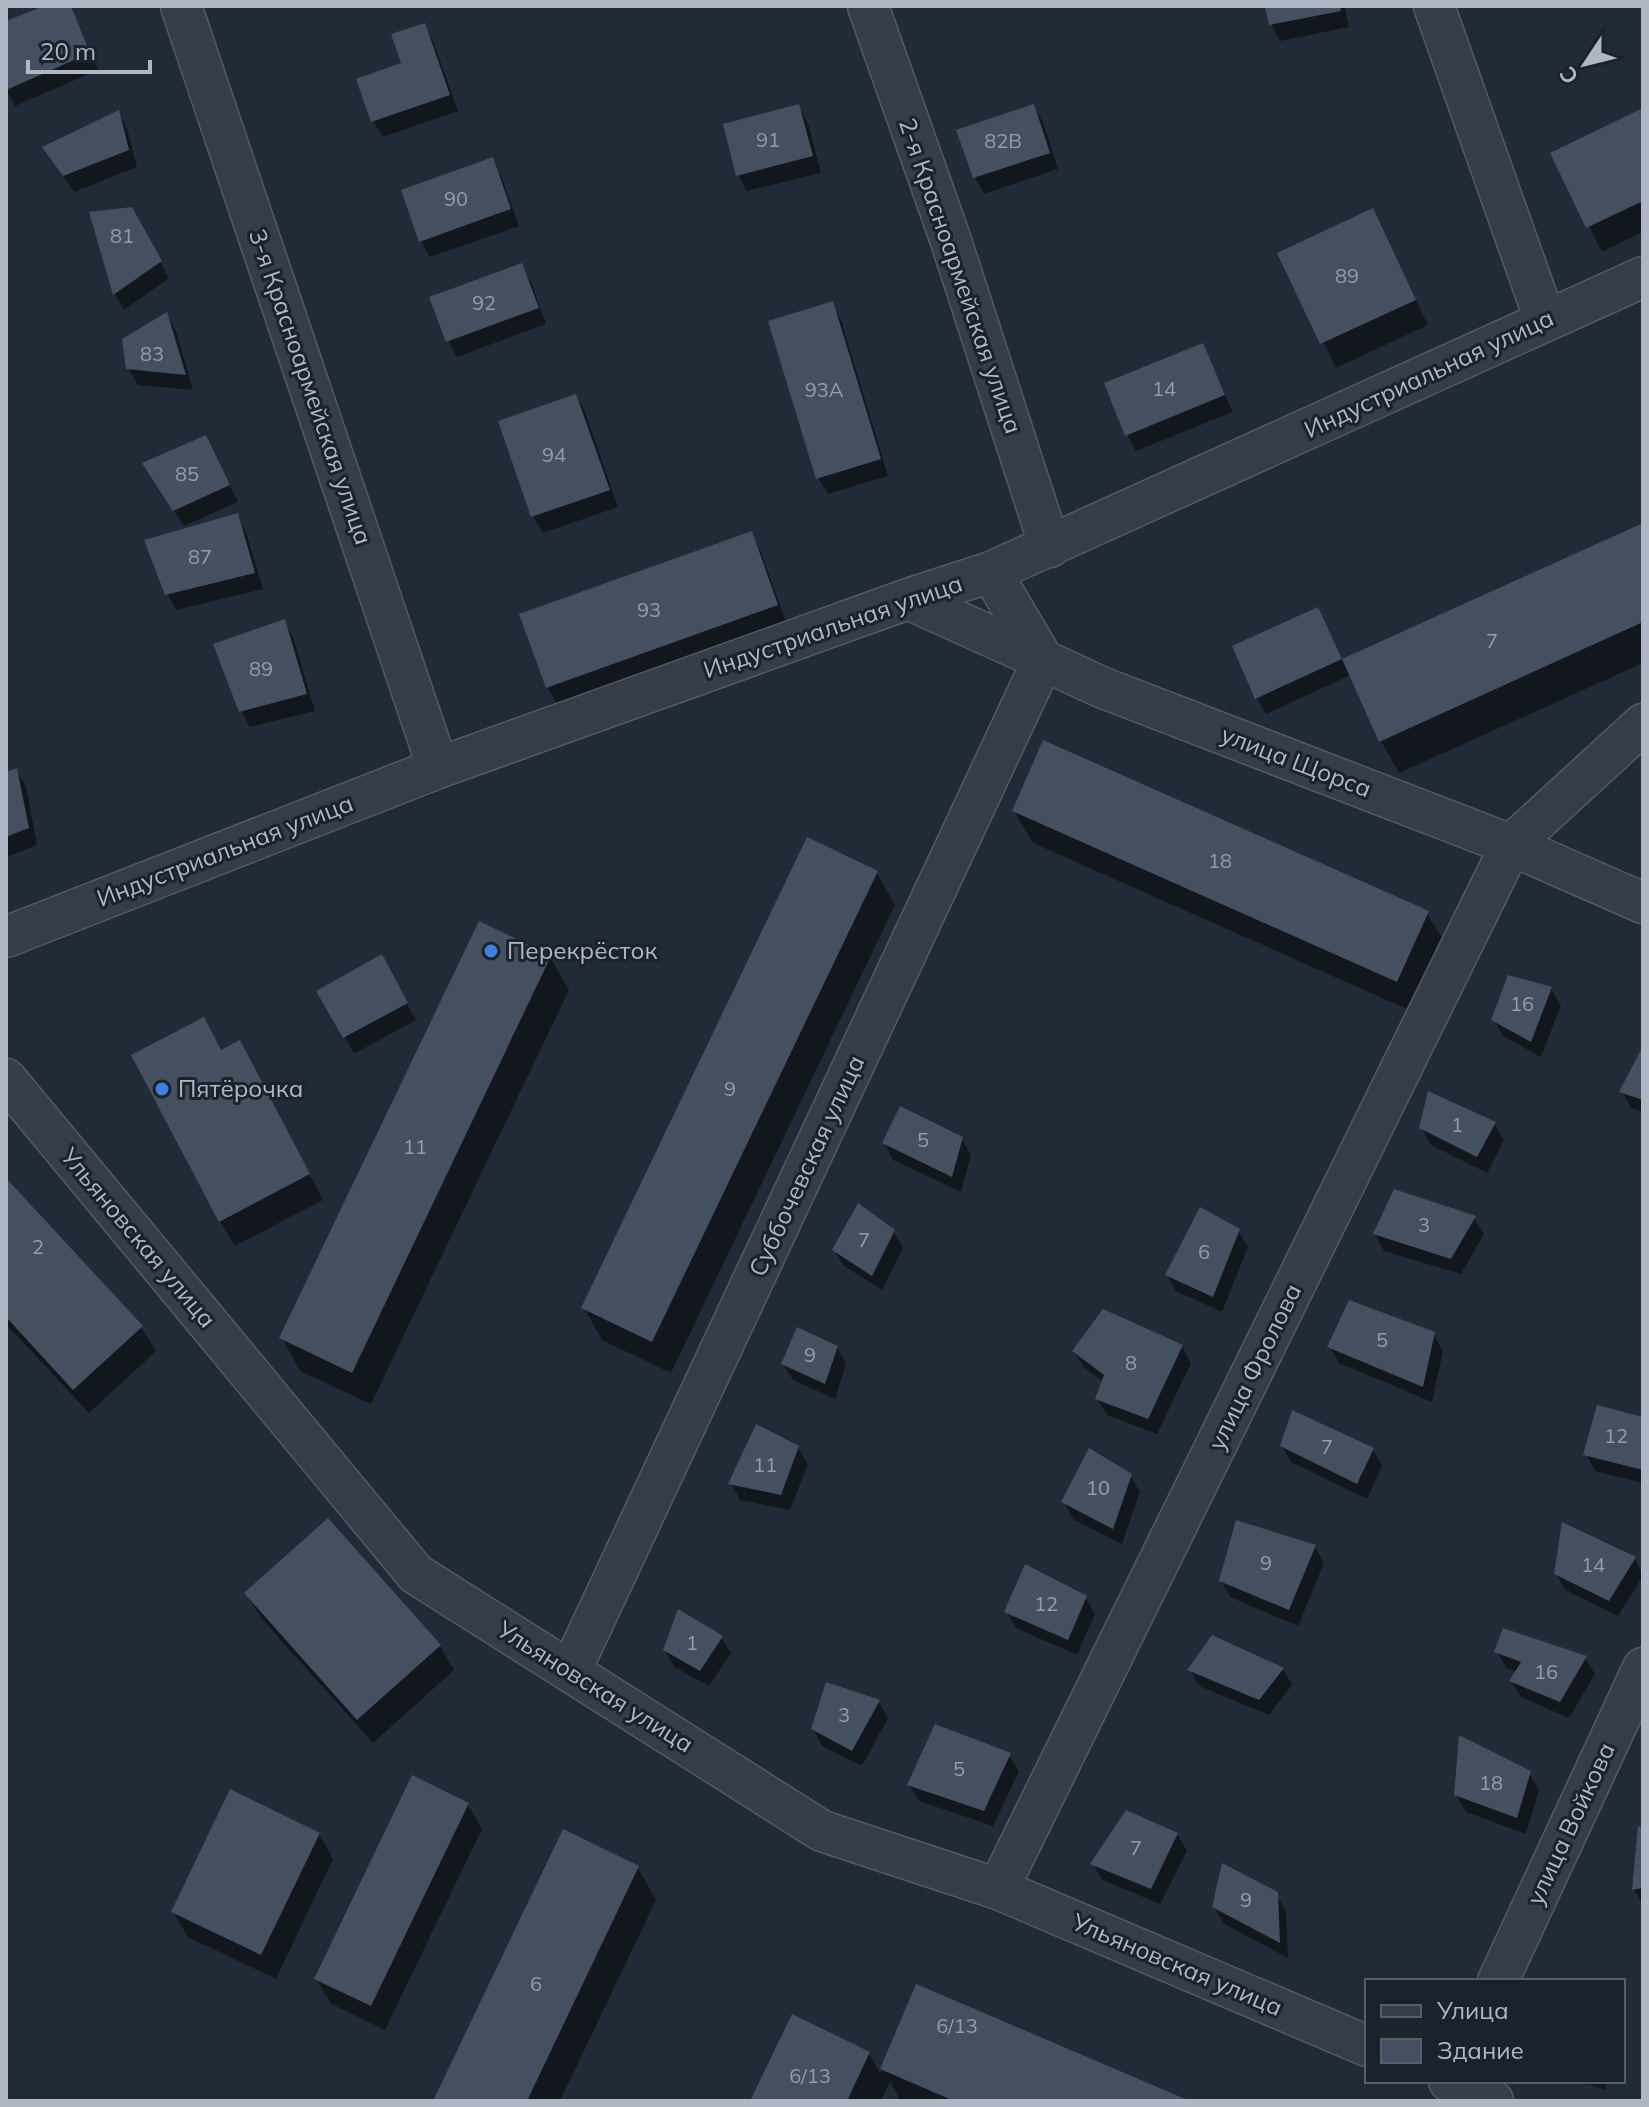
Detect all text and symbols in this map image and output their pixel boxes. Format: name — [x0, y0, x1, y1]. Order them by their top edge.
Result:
scale bar — [28, 24, 150, 74]
north arrow — [1545, 24, 1625, 104]
text: 20 m — [40, 36, 96, 66]
text: С — [1553, 61, 1584, 90]
street label: 2-я Красноармейская улица — [893, 114, 1029, 437]
house number: 91 — [756, 127, 780, 152]
house number: 82В — [984, 128, 1022, 153]
house number: 90 — [444, 186, 468, 211]
house number: 81 — [110, 223, 134, 248]
street label: 3-я Красноармейская улица — [243, 225, 379, 548]
house number: 89 — [1335, 263, 1359, 288]
house number: 92 — [472, 290, 496, 315]
street label: Индустриальная улица — [1299, 302, 1558, 444]
house number: 83 — [140, 341, 164, 366]
house number: 14 — [1152, 376, 1176, 401]
house number: 93А — [805, 377, 844, 402]
house number: 94 — [542, 442, 566, 467]
house number: 85 — [175, 461, 199, 486]
house number: 87 — [188, 544, 212, 569]
street label: Индустриальная улица — [699, 568, 966, 685]
house number: 93 — [637, 597, 661, 622]
house number: 7 — [1486, 628, 1498, 653]
house number: 89 — [249, 656, 273, 681]
street label: улица Щорса — [1217, 719, 1376, 803]
street label: Индустриальная улица — [92, 787, 357, 913]
house number: 18 — [1208, 848, 1232, 873]
place label: Перекрёсток — [507, 935, 657, 965]
marker: Перекрёсток — [482, 942, 500, 960]
house number: 16 — [1510, 991, 1534, 1016]
street label: Суббочевская улица — [742, 1050, 870, 1281]
place label: Пятёрочка — [178, 1073, 303, 1103]
house number: 9 — [724, 1076, 736, 1101]
marker: Пятёрочка — [153, 1080, 171, 1098]
house number: 1 — [1451, 1112, 1463, 1137]
house number: 5 — [917, 1127, 929, 1152]
house number: 11 — [403, 1134, 427, 1159]
street label: Ульяновская улица — [54, 1141, 223, 1333]
house number: 3 — [1418, 1212, 1430, 1237]
house number: 7 — [858, 1227, 870, 1252]
house number: 2 — [32, 1234, 44, 1259]
house number: 6 — [1198, 1239, 1210, 1264]
street label: улица Фролова — [1201, 1278, 1307, 1455]
house number: 5 — [1376, 1327, 1388, 1352]
house number: 9 — [804, 1342, 816, 1367]
house number: 8 — [1125, 1350, 1137, 1375]
house number: 12 — [1604, 1423, 1628, 1448]
house number: 7 — [1321, 1434, 1333, 1459]
house number: 11 — [753, 1452, 777, 1477]
house number: 10 — [1086, 1475, 1110, 1500]
house number: 9 — [1260, 1550, 1272, 1575]
house number: 14 — [1581, 1552, 1605, 1577]
house number: 12 — [1034, 1591, 1058, 1616]
street label: Ульяновская улица — [491, 1613, 699, 1759]
house number: 1 — [686, 1630, 698, 1655]
house number: 16 — [1534, 1659, 1558, 1684]
house number: 3 — [838, 1702, 850, 1727]
street label: улица Войкова — [1519, 1738, 1621, 1910]
house number: 5 — [953, 1756, 965, 1781]
house number: 18 — [1479, 1770, 1503, 1795]
house number: 7 — [1130, 1835, 1142, 1860]
house number: 9 — [1240, 1887, 1252, 1912]
street label: Ульяновская улица — [1067, 1906, 1287, 2022]
house number: 6 — [530, 1971, 542, 1996]
legend — [1365, 1979, 1625, 2083]
text: Улица — [1436, 1995, 1509, 2025]
house number: 6/13 — [936, 2013, 978, 2038]
text: Здание — [1437, 2035, 1524, 2065]
house number: 6/13 — [789, 2063, 831, 2088]

